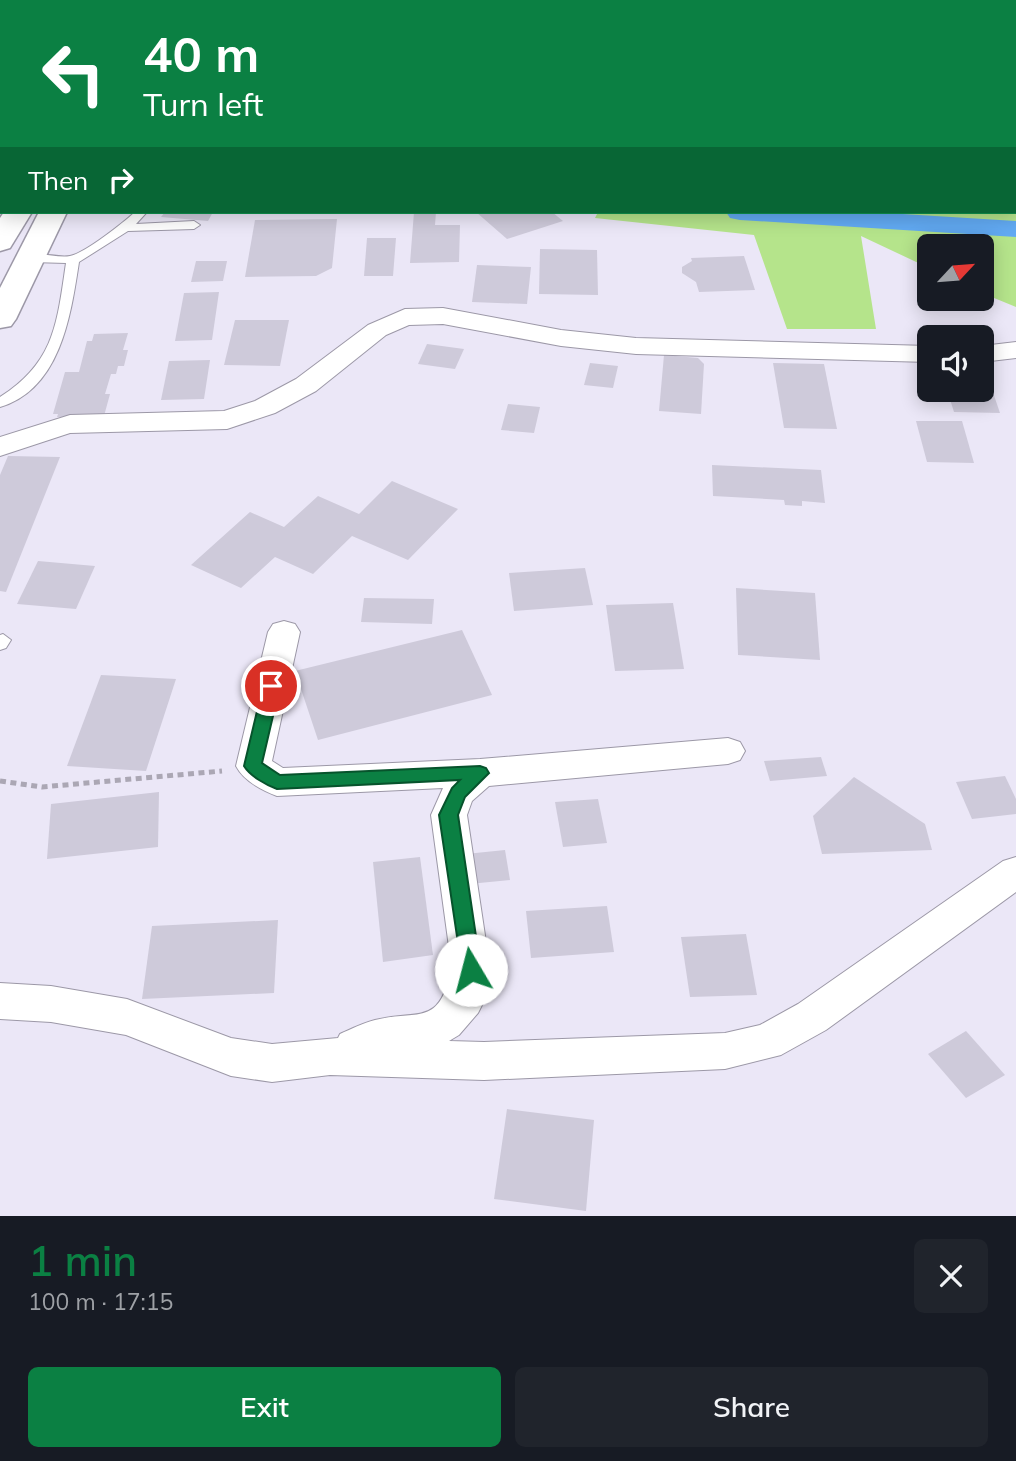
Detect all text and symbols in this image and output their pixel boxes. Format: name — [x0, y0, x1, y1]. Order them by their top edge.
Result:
text: 40 m — [143, 23, 259, 84]
icon: left — [28, 28, 119, 119]
text: Turn left — [143, 84, 263, 124]
icon: right — [102, 161, 140, 199]
text: Then — [28, 164, 88, 197]
north arrow — [917, 234, 994, 312]
map controls — [917, 234, 994, 402]
button: sound — [917, 325, 994, 402]
pin — [241, 656, 301, 716]
icon: arrive — [252, 667, 290, 705]
position arrow — [434, 933, 508, 1007]
text: 1 min — [28, 1234, 137, 1287]
button: close — [914, 1239, 988, 1313]
text: 100 m · 17:15 — [28, 1287, 173, 1316]
button: Exit — [28, 1367, 501, 1447]
button: Share — [515, 1367, 988, 1447]

